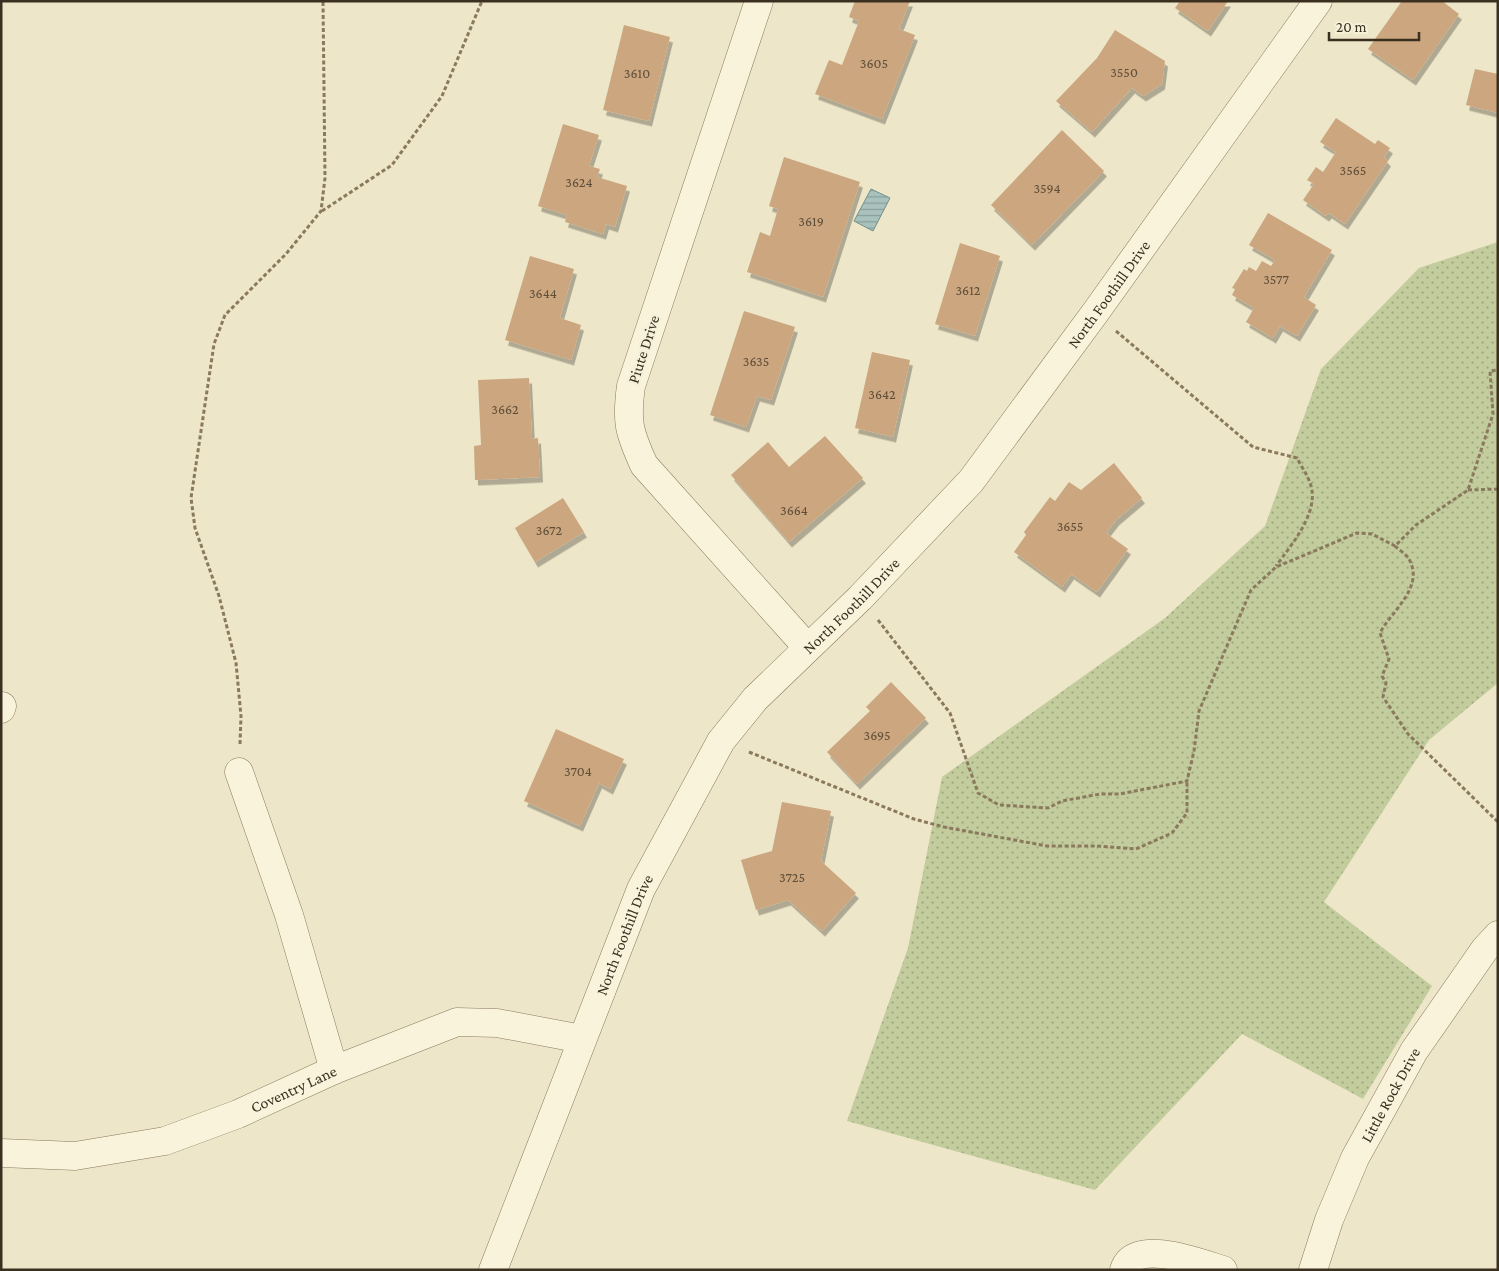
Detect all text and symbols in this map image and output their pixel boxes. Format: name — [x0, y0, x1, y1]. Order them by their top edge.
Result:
scale bar — [1329, 10, 1419, 42]
text: 20 m — [1336, 19, 1367, 35]
house number: 3605 — [860, 55, 888, 71]
house number: 3550 — [1110, 64, 1138, 80]
house number: 3610 — [624, 65, 650, 81]
house number: 3565 — [1340, 162, 1366, 178]
house number: 3624 — [565, 174, 593, 190]
house number: 3594 — [1033, 180, 1061, 196]
house number: 3619 — [798, 213, 824, 229]
street label: North Foothill Drive — [1064, 237, 1153, 351]
house number: 3577 — [1263, 271, 1289, 287]
house number: 3612 — [955, 282, 981, 298]
house number: 3644 — [529, 285, 557, 301]
street label: Piute Drive — [624, 313, 662, 385]
house number: 3635 — [743, 353, 769, 369]
house number: 3642 — [868, 386, 896, 402]
house number: 3662 — [491, 401, 519, 417]
house number: 3664 — [780, 502, 808, 518]
house number: 3655 — [1057, 518, 1083, 534]
house number: 3672 — [536, 522, 562, 538]
street label: North Foothill Drive — [800, 554, 903, 657]
house number: 3695 — [864, 727, 891, 743]
house number: 3704 — [564, 763, 592, 779]
house number: 3725 — [779, 869, 805, 885]
street label: North Foothill Drive — [593, 871, 656, 998]
street label: Little Rock Drive — [1357, 1045, 1423, 1145]
street label: Coventry Lane — [248, 1062, 339, 1116]

